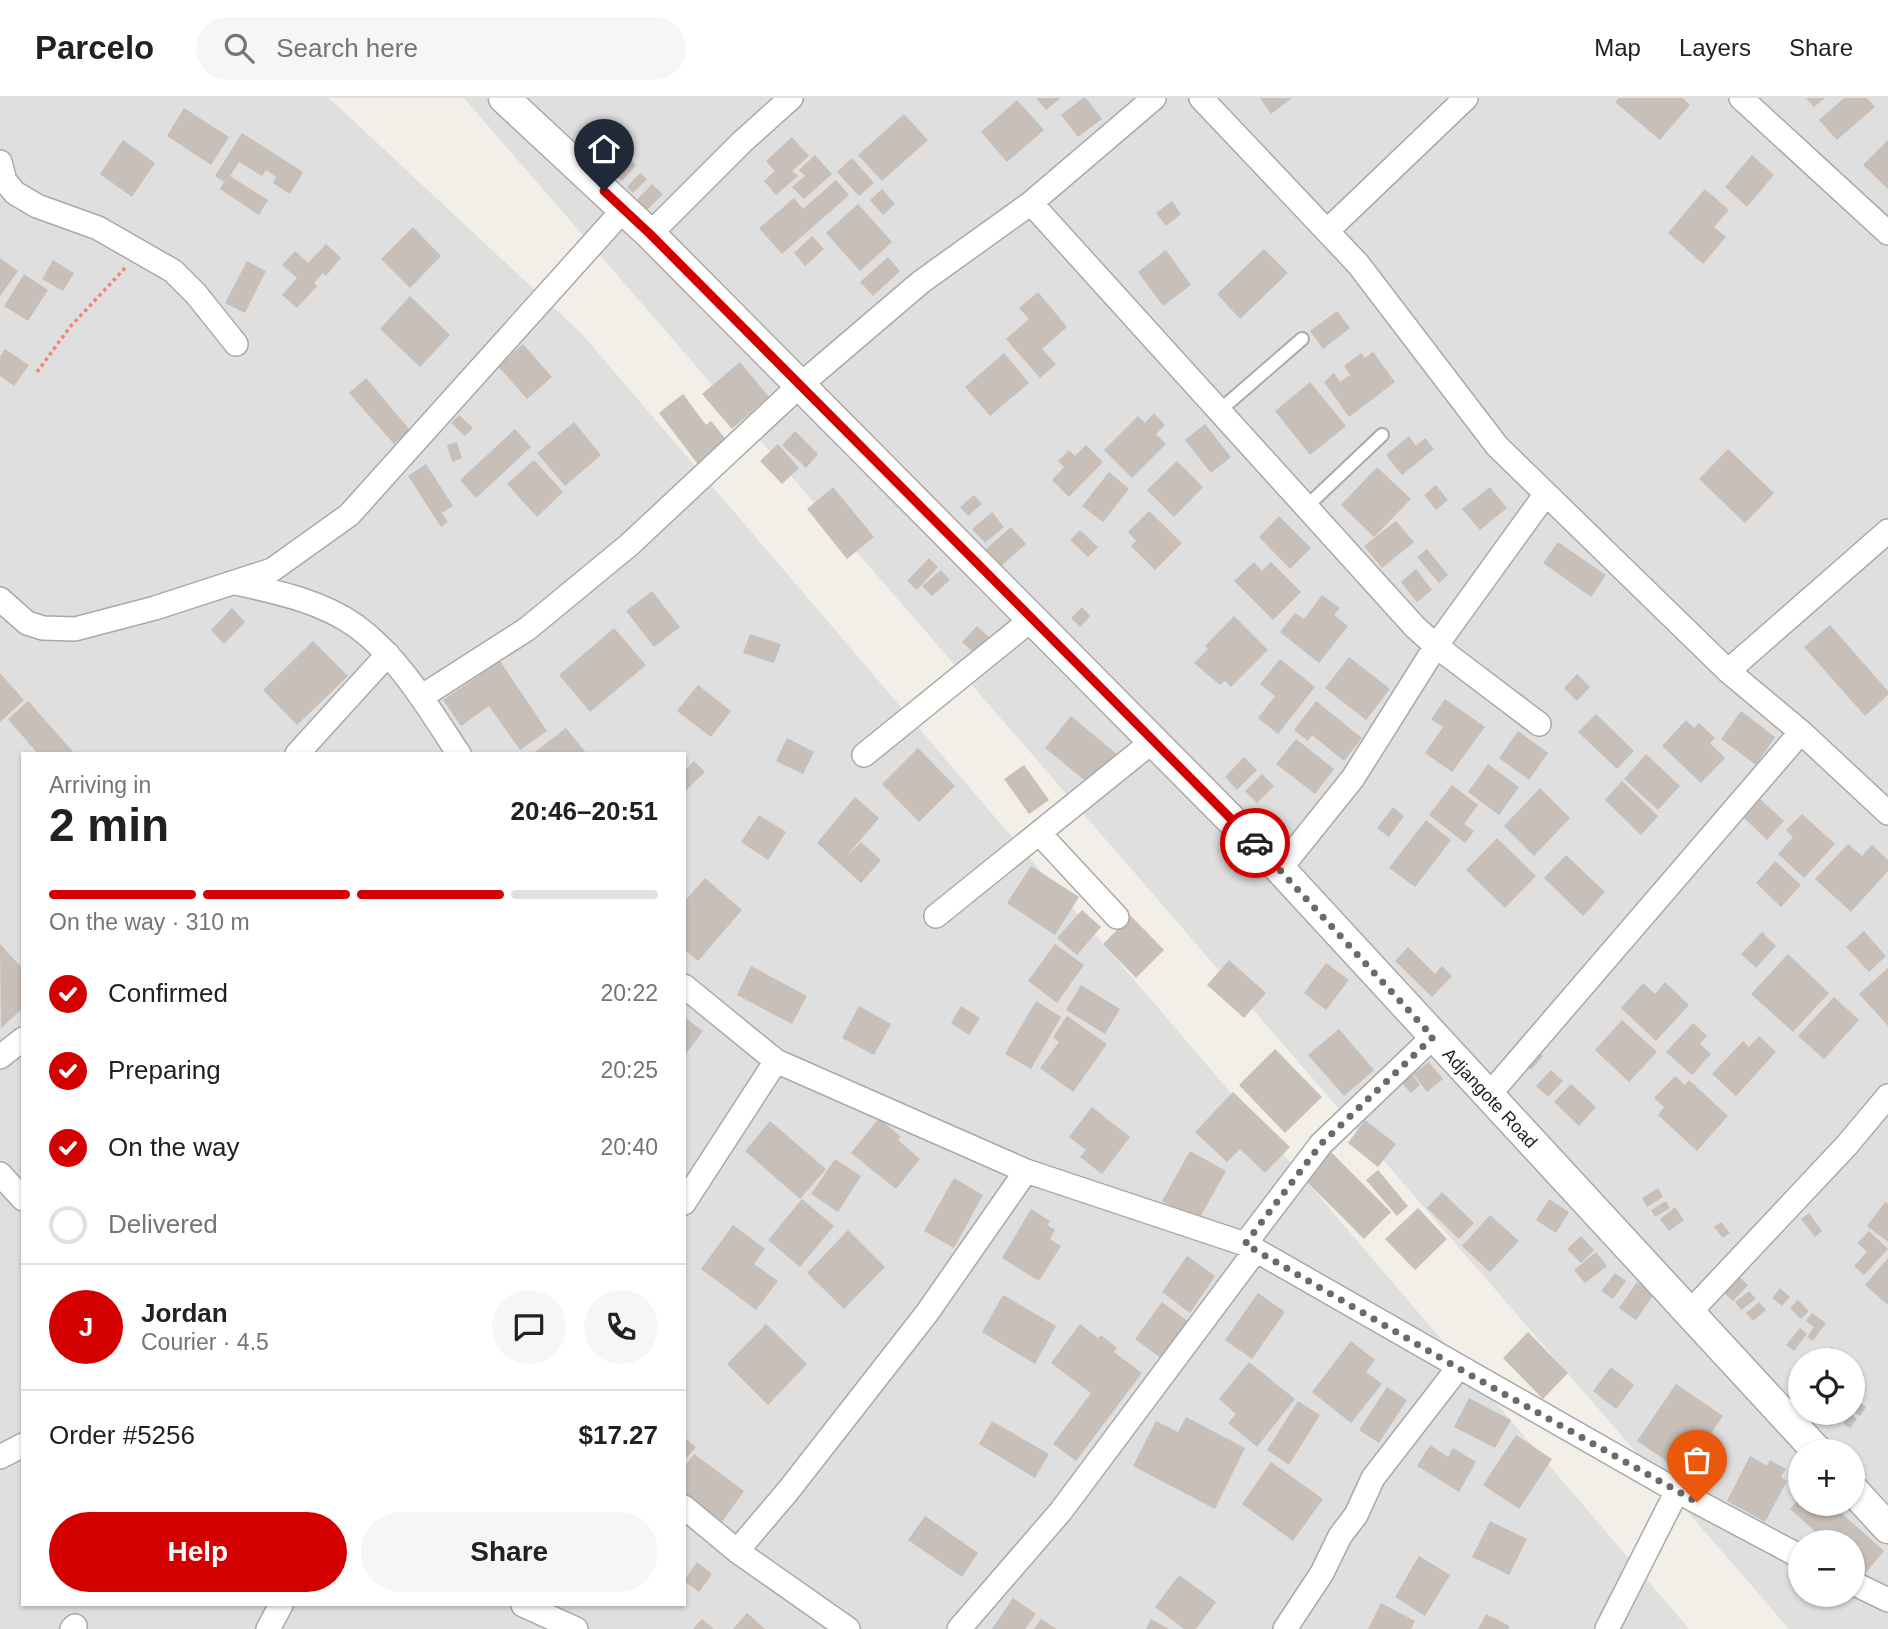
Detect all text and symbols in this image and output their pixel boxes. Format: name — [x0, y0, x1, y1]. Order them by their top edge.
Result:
search box — [196, 17, 686, 80]
text: Parcelo — [35, 29, 154, 66]
icon: search — [220, 29, 258, 67]
text: Search here — [276, 33, 418, 63]
text: Map — [1594, 34, 1641, 61]
text: Layers — [1679, 34, 1751, 61]
text: Share — [1789, 34, 1853, 61]
pin — [574, 119, 634, 191]
icon: home — [585, 130, 623, 168]
text: Arriving in — [49, 772, 151, 798]
text: 20:46–20:51 — [511, 796, 658, 826]
text: 2 min — [49, 799, 169, 851]
courier — [1220, 808, 1290, 878]
icon: car — [1236, 824, 1274, 862]
text: On the way · 310 m — [49, 909, 250, 935]
icon: check — [49, 975, 87, 1013]
text: Confirmed — [108, 978, 228, 1008]
text: 20:22 — [600, 980, 658, 1006]
street label: Adjangote Road — [1439, 1044, 1541, 1152]
icon: check — [49, 1052, 87, 1090]
text: Preparing — [108, 1055, 221, 1085]
text: 20:25 — [600, 1057, 658, 1083]
icon: check — [49, 1129, 87, 1167]
text: On the way — [108, 1132, 240, 1162]
text: 20:40 — [600, 1134, 658, 1160]
text: Delivered — [108, 1209, 218, 1239]
button: chat — [492, 1290, 566, 1364]
button: phone — [584, 1290, 658, 1364]
text: Jordan — [141, 1298, 228, 1328]
text: J — [79, 1312, 93, 1342]
text: Courier · 4.5 — [141, 1329, 269, 1355]
map controls — [1788, 1348, 1865, 1607]
button: locate — [1788, 1348, 1865, 1425]
text: Order #5256 — [49, 1420, 195, 1450]
text: $17.27 — [578, 1420, 658, 1450]
pin — [1667, 1430, 1727, 1502]
button: + — [1788, 1439, 1865, 1516]
icon: bag — [1678, 1441, 1716, 1479]
button: Help — [49, 1512, 347, 1592]
button: Share — [361, 1512, 658, 1592]
button: − — [1788, 1530, 1865, 1607]

